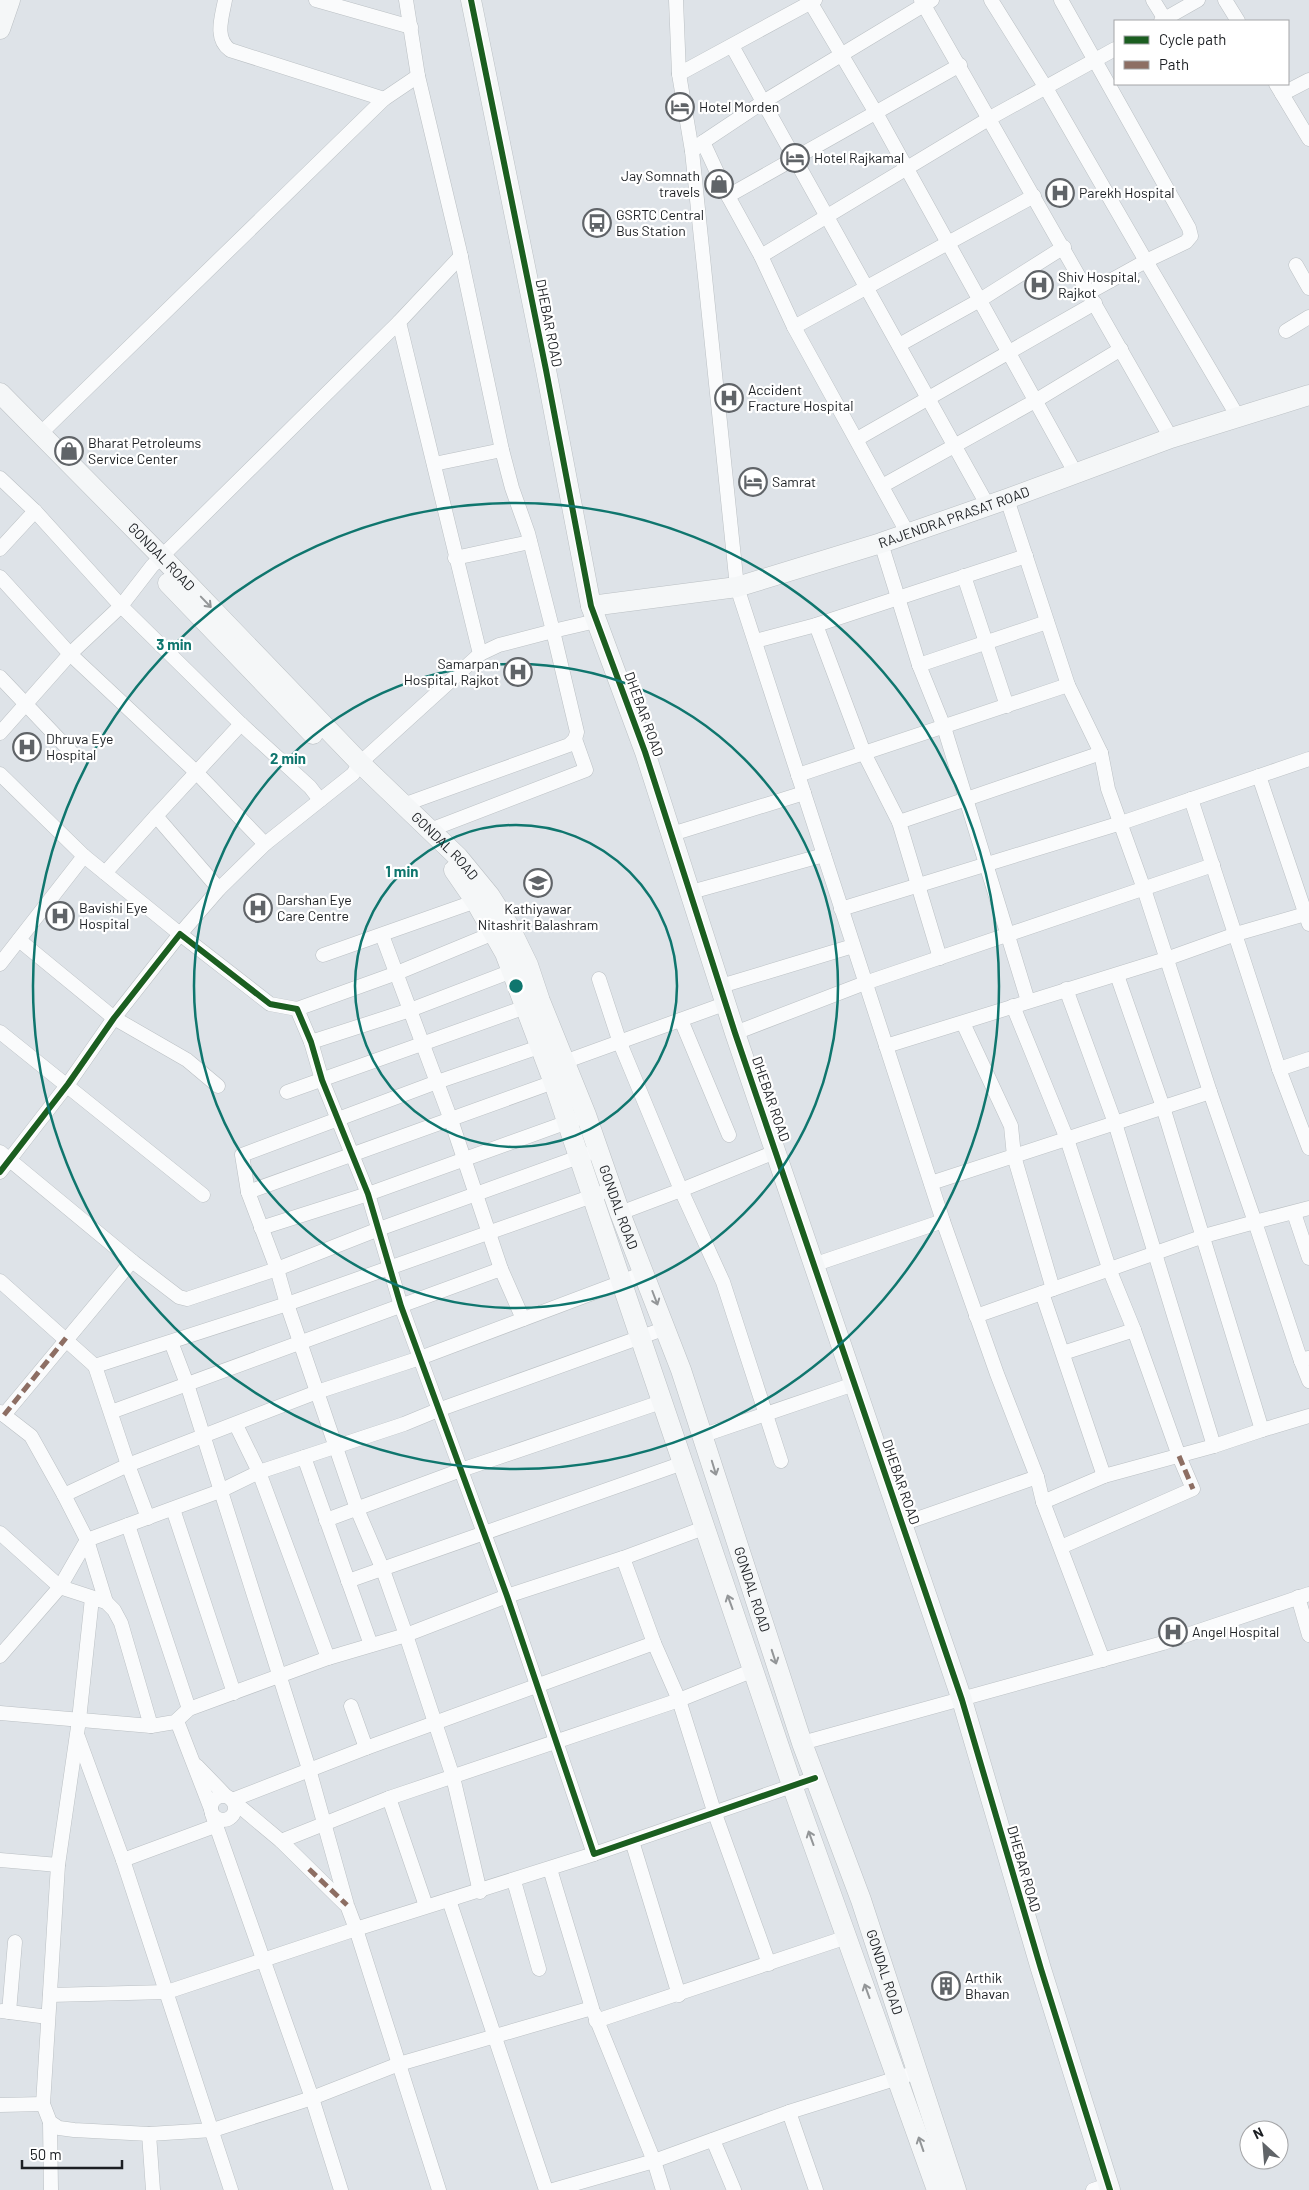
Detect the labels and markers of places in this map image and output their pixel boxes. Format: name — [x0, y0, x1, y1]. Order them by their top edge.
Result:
hotel icon: Hotel Morden — [665, 92, 695, 122]
place label: Hotel Morden — [699, 98, 779, 115]
hotel icon: Hotel Rajkamal — [780, 143, 810, 173]
place label: Hotel Rajkamal — [814, 149, 904, 166]
place label: Jay Somnath travels — [621, 167, 700, 200]
shop icon: Jay Somnath travels — [704, 169, 734, 199]
hospital icon: Parekh Hospital — [1045, 178, 1075, 208]
place label: Parekh Hospital — [1079, 184, 1175, 201]
place label: GSRTC Central Bus Station — [616, 206, 704, 239]
bus stop icon: GSRTC Central Bus Station — [582, 208, 612, 238]
place label: Shiv Hospital, Rajkot — [1058, 268, 1141, 301]
hospital icon: Shiv Hospital, Rajkot — [1024, 270, 1054, 300]
place label: Accident Fracture Hospital — [748, 381, 853, 414]
hospital icon: Accident Fracture Hospital — [714, 383, 744, 413]
place label: Bharat Petroleums Service Center — [88, 434, 201, 467]
shop icon: Bharat Petroleums Service Center — [54, 436, 84, 466]
hotel icon: Samrat — [738, 467, 768, 497]
place label: Samrat — [772, 473, 816, 490]
place label: Samarpan Hospital, Rajkot — [404, 655, 499, 688]
hospital icon: Samarpan Hospital, Rajkot — [503, 657, 533, 687]
place label: Dhruva Eye Hospital — [46, 730, 113, 763]
hospital icon: Dhruva Eye Hospital — [12, 732, 42, 762]
school or university icon: Kathiyawar Nitashrit Balashram — [523, 868, 553, 898]
place label: Darshan Eye Care Centre — [277, 891, 352, 924]
hospital icon: Darshan Eye Care Centre — [243, 893, 273, 923]
place label: Bavishi Eye Hospital — [79, 899, 148, 932]
place label: Kathiyawar Nitashrit Balashram — [478, 900, 598, 933]
hospital icon: Bavishi Eye Hospital — [45, 901, 75, 931]
centre of rings — [507, 977, 525, 995]
hospital icon: Angel Hospital — [1158, 1617, 1188, 1647]
place label: Angel Hospital — [1192, 1623, 1279, 1640]
place label: Arthik Bhavan — [965, 1969, 1010, 2002]
building icon: Arthik Bhavan — [931, 1971, 961, 2001]

